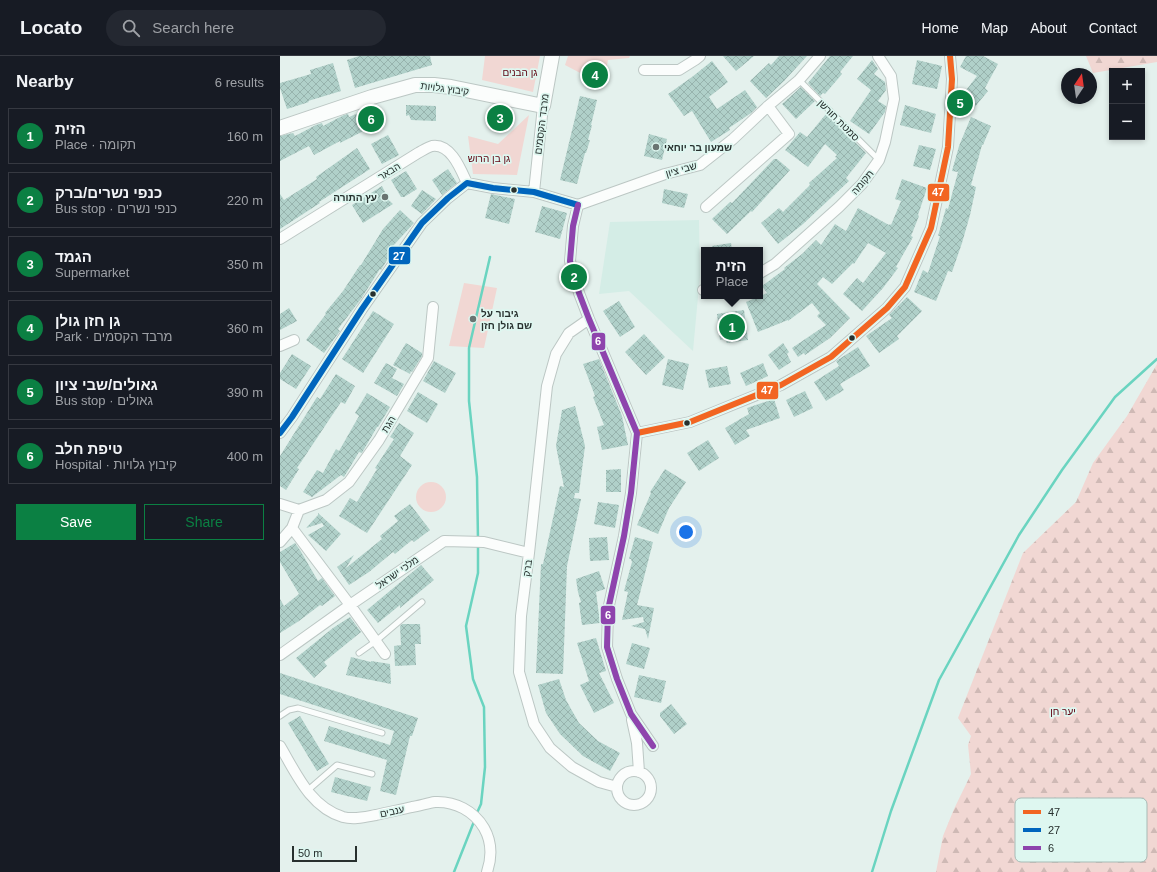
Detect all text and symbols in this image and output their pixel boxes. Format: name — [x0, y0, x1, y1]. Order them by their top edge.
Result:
search box — [106, 10, 386, 46]
text: Locato — [20, 17, 82, 38]
icon: search — [120, 17, 142, 39]
text: Search here — [152, 19, 234, 36]
text: Home — [922, 20, 959, 36]
text: Map — [981, 20, 1008, 36]
text: About — [1030, 20, 1067, 36]
text: Contact — [1089, 20, 1137, 36]
pin: 4 — [582, 60, 608, 90]
park label: גן הבנים — [503, 67, 538, 78]
north arrow — [1061, 68, 1097, 104]
map controls — [1109, 68, 1145, 140]
button: + — [1109, 68, 1145, 104]
text: Nearby — [16, 72, 74, 91]
text: 6 results — [215, 75, 264, 90]
street label: קיבוץ גלויות — [420, 80, 470, 97]
pin: 5 — [947, 88, 973, 118]
street label: מרבד הקסמים — [532, 93, 551, 155]
street label: סמטת חורשן — [816, 97, 862, 144]
pin: 3 — [487, 103, 513, 133]
pin: 6 — [358, 104, 384, 134]
button: − — [1109, 104, 1145, 140]
text: הזית — [55, 120, 86, 137]
text: 1 — [26, 129, 34, 144]
text: 160 m — [227, 129, 263, 144]
text: Place · תקומה — [55, 137, 136, 152]
marker: שמעון בר יוחאי — [651, 142, 661, 152]
place label: שמעון בר יוחאי — [664, 142, 732, 153]
park label: גן בן הרוש — [468, 153, 510, 164]
street label: הבאר — [376, 160, 402, 182]
street label: שבי ציון — [664, 160, 698, 179]
street label: תקומה — [849, 168, 876, 197]
line badge: 47 — [927, 183, 950, 202]
text: כנפי נשרים/ברק — [55, 184, 162, 201]
unlabelled marker — [509, 185, 519, 195]
text: 47 — [932, 186, 944, 198]
place label: עץ התורה — [333, 192, 377, 203]
marker: עץ התורה — [380, 192, 390, 202]
text: 2 — [26, 193, 34, 208]
text: 220 m — [227, 193, 263, 208]
text: Bus stop · כנפי נשרים — [55, 201, 177, 216]
line badge: 27 — [388, 246, 411, 265]
popup — [701, 247, 763, 299]
text: הגמד — [55, 248, 92, 265]
text: 27 — [393, 250, 405, 262]
text: 3 — [26, 257, 34, 272]
text: 350 m — [227, 257, 263, 272]
text: הזית — [716, 257, 746, 274]
pin: 2 — [561, 262, 587, 292]
text: Supermarket — [55, 265, 129, 280]
text: Place — [716, 274, 748, 289]
unlabelled marker — [368, 289, 378, 299]
place label: גיבור על שם גולן חזן — [481, 308, 532, 331]
text: גן חזן גולן — [55, 312, 120, 329]
pin: 1 — [719, 312, 745, 342]
marker: גיבור על שם גולן חזן — [468, 314, 478, 324]
text: 4 — [26, 321, 34, 336]
text: 360 m — [227, 321, 263, 336]
text: Park · מרבד הקסמים — [55, 329, 173, 344]
line badge: 6 — [591, 332, 606, 351]
unlabelled marker — [847, 333, 857, 343]
text: 6 — [595, 335, 601, 347]
text: גאולים/שבי ציון — [55, 376, 158, 393]
line badge: 47 — [756, 381, 779, 400]
text: 47 — [761, 384, 773, 396]
text: 5 — [26, 385, 34, 400]
text: 390 m — [227, 385, 263, 400]
text: Bus stop · גאולים — [55, 393, 153, 408]
street label: הגת — [379, 414, 398, 435]
unlabelled marker — [682, 418, 692, 428]
text: טיפת חלב — [55, 440, 123, 457]
text: 6 — [26, 449, 34, 464]
text: 400 m — [227, 449, 263, 464]
text: Hospital · קיבוץ גלויות — [55, 457, 177, 472]
button: Save — [16, 504, 136, 540]
button: Share — [144, 504, 264, 540]
your location — [676, 522, 696, 542]
street label: מלכי ישראל — [374, 554, 421, 591]
street label: ברק — [521, 559, 534, 577]
line badge: 6 — [600, 605, 616, 625]
text: 6 — [605, 609, 611, 621]
park label: יער חן — [1050, 706, 1076, 717]
legend — [1015, 798, 1147, 862]
street label: ענבים — [379, 803, 406, 819]
text: 47 — [1048, 806, 1060, 818]
text: 27 — [1048, 824, 1060, 836]
text: 6 — [1048, 842, 1054, 854]
scale bar — [292, 844, 357, 863]
text: 50 m — [298, 847, 322, 859]

